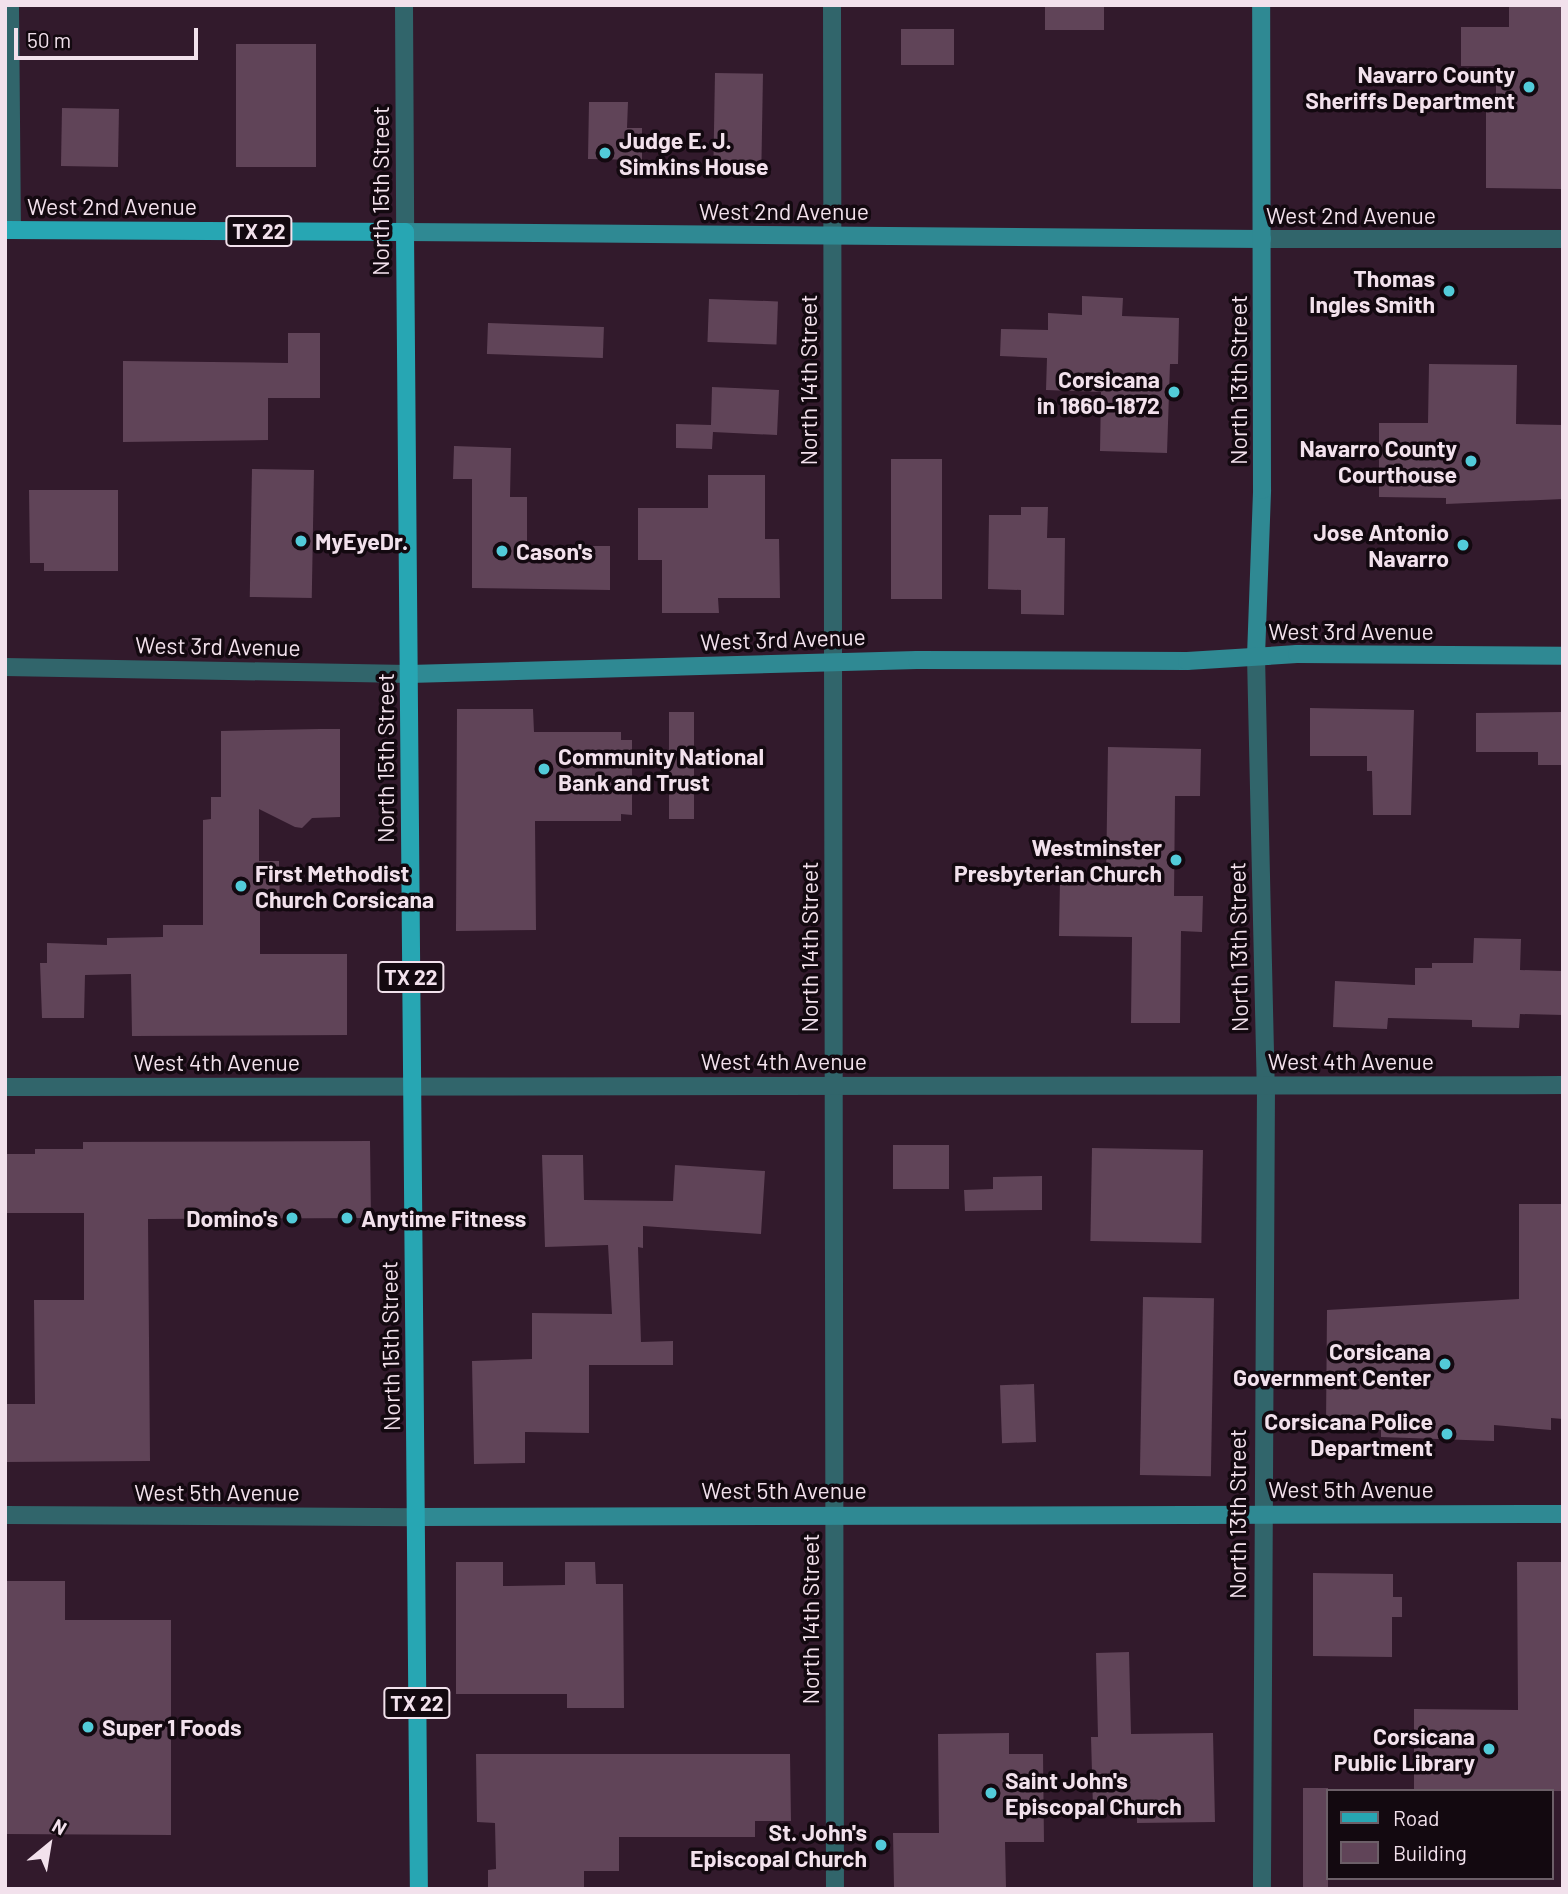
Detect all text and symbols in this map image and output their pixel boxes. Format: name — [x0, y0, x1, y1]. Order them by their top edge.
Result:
scale bar — [18, 14, 201, 58]
text: 50 m — [27, 27, 71, 52]
place label: Navarro County Sheriffs Department — [1305, 60, 1515, 114]
marker: Navarro County Sheriffs Department — [1521, 79, 1537, 95]
street label: North 15th Street — [366, 106, 394, 276]
place label: Judge E. J. Simkins House — [619, 126, 768, 180]
marker: Judge E. J. Simkins House — [597, 145, 613, 161]
street label: West 2nd Avenue — [27, 192, 197, 220]
street label: West 2nd Avenue — [699, 197, 869, 225]
street label: West 2nd Avenue — [1266, 201, 1436, 229]
road number: TX 22 — [224, 214, 294, 248]
place label: Thomas Ingles Smith — [1309, 264, 1435, 318]
marker: Thomas Ingles Smith — [1441, 283, 1457, 299]
street label: North 14th Street — [794, 294, 822, 466]
street label: North 13th Street — [1224, 295, 1252, 465]
place label: Corsicana in 1860-1872 — [1037, 365, 1160, 419]
marker: Corsicana in 1860-1872 — [1166, 384, 1182, 400]
place label: Navarro County Courthouse — [1299, 434, 1457, 488]
marker: Navarro County Courthouse — [1463, 453, 1479, 469]
place label: Jose Antonio Navarro — [1313, 518, 1449, 572]
place label: MyEyeDr. — [315, 527, 408, 555]
marker: MyEyeDr. — [293, 533, 309, 549]
place label: Cason's — [516, 537, 593, 565]
marker: Jose Antonio Navarro — [1455, 537, 1471, 553]
marker: Cason's — [494, 543, 510, 559]
street label: West 3rd Avenue — [1268, 617, 1434, 645]
street label: West 3rd Avenue — [700, 622, 866, 656]
street label: West 3rd Avenue — [135, 631, 301, 661]
street label: North 15th Street — [371, 673, 399, 843]
place label: Community National Bank and Trust — [558, 742, 764, 796]
marker: Community National Bank and Trust — [536, 761, 552, 777]
place label: Westminster Presbyterian Church — [954, 833, 1162, 887]
marker: Westminster Presbyterian Church — [1168, 852, 1184, 868]
place label: First Methodist Church Corsicana — [255, 859, 434, 913]
street label: North 14th Street — [795, 861, 823, 1033]
street label: North 13th Street — [1223, 862, 1253, 1032]
marker: First Methodist Church Corsicana — [233, 878, 249, 894]
road number: TX 22 — [376, 960, 446, 995]
street label: West 4th Avenue — [701, 1047, 867, 1075]
street label: West 4th Avenue — [1268, 1047, 1434, 1075]
street label: West 4th Avenue — [134, 1048, 300, 1076]
place label: Domino's — [186, 1204, 278, 1232]
place label: Anytime Fitness — [361, 1204, 526, 1232]
marker: Domino's — [284, 1210, 300, 1226]
marker: Anytime Fitness — [339, 1210, 355, 1226]
street label: North 15th Street — [375, 1261, 405, 1431]
place label: Corsicana Government Center — [1233, 1337, 1431, 1391]
marker: Corsicana Government Center — [1437, 1356, 1453, 1372]
place label: Corsicana Police Department — [1264, 1407, 1433, 1461]
marker: Corsicana Police Department — [1439, 1426, 1455, 1442]
street label: North 13th Street — [1223, 1429, 1251, 1599]
street label: West 5th Avenue — [1268, 1475, 1434, 1503]
street label: West 5th Avenue — [701, 1476, 867, 1504]
street label: West 5th Avenue — [134, 1478, 300, 1506]
street label: North 14th Street — [796, 1533, 824, 1705]
road number: TX 22 — [382, 1686, 452, 1720]
place label: Super 1 Foods — [102, 1713, 242, 1741]
marker: Super 1 Foods — [80, 1719, 96, 1735]
place label: Corsicana Public Library — [1334, 1722, 1475, 1776]
marker: Corsicana Public Library — [1481, 1741, 1497, 1757]
place label: Saint John's Episcopal Church — [1005, 1766, 1182, 1820]
marker: Saint John's Episcopal Church — [983, 1785, 999, 1801]
legend — [1326, 1789, 1554, 1880]
text: Road — [1393, 1805, 1439, 1830]
north arrow — [14, 1810, 84, 1880]
text: N — [49, 1813, 71, 1839]
place label: St. John's Episcopal Church — [690, 1818, 867, 1872]
marker: St. John's Episcopal Church — [873, 1837, 889, 1853]
text: Building — [1393, 1840, 1467, 1865]

